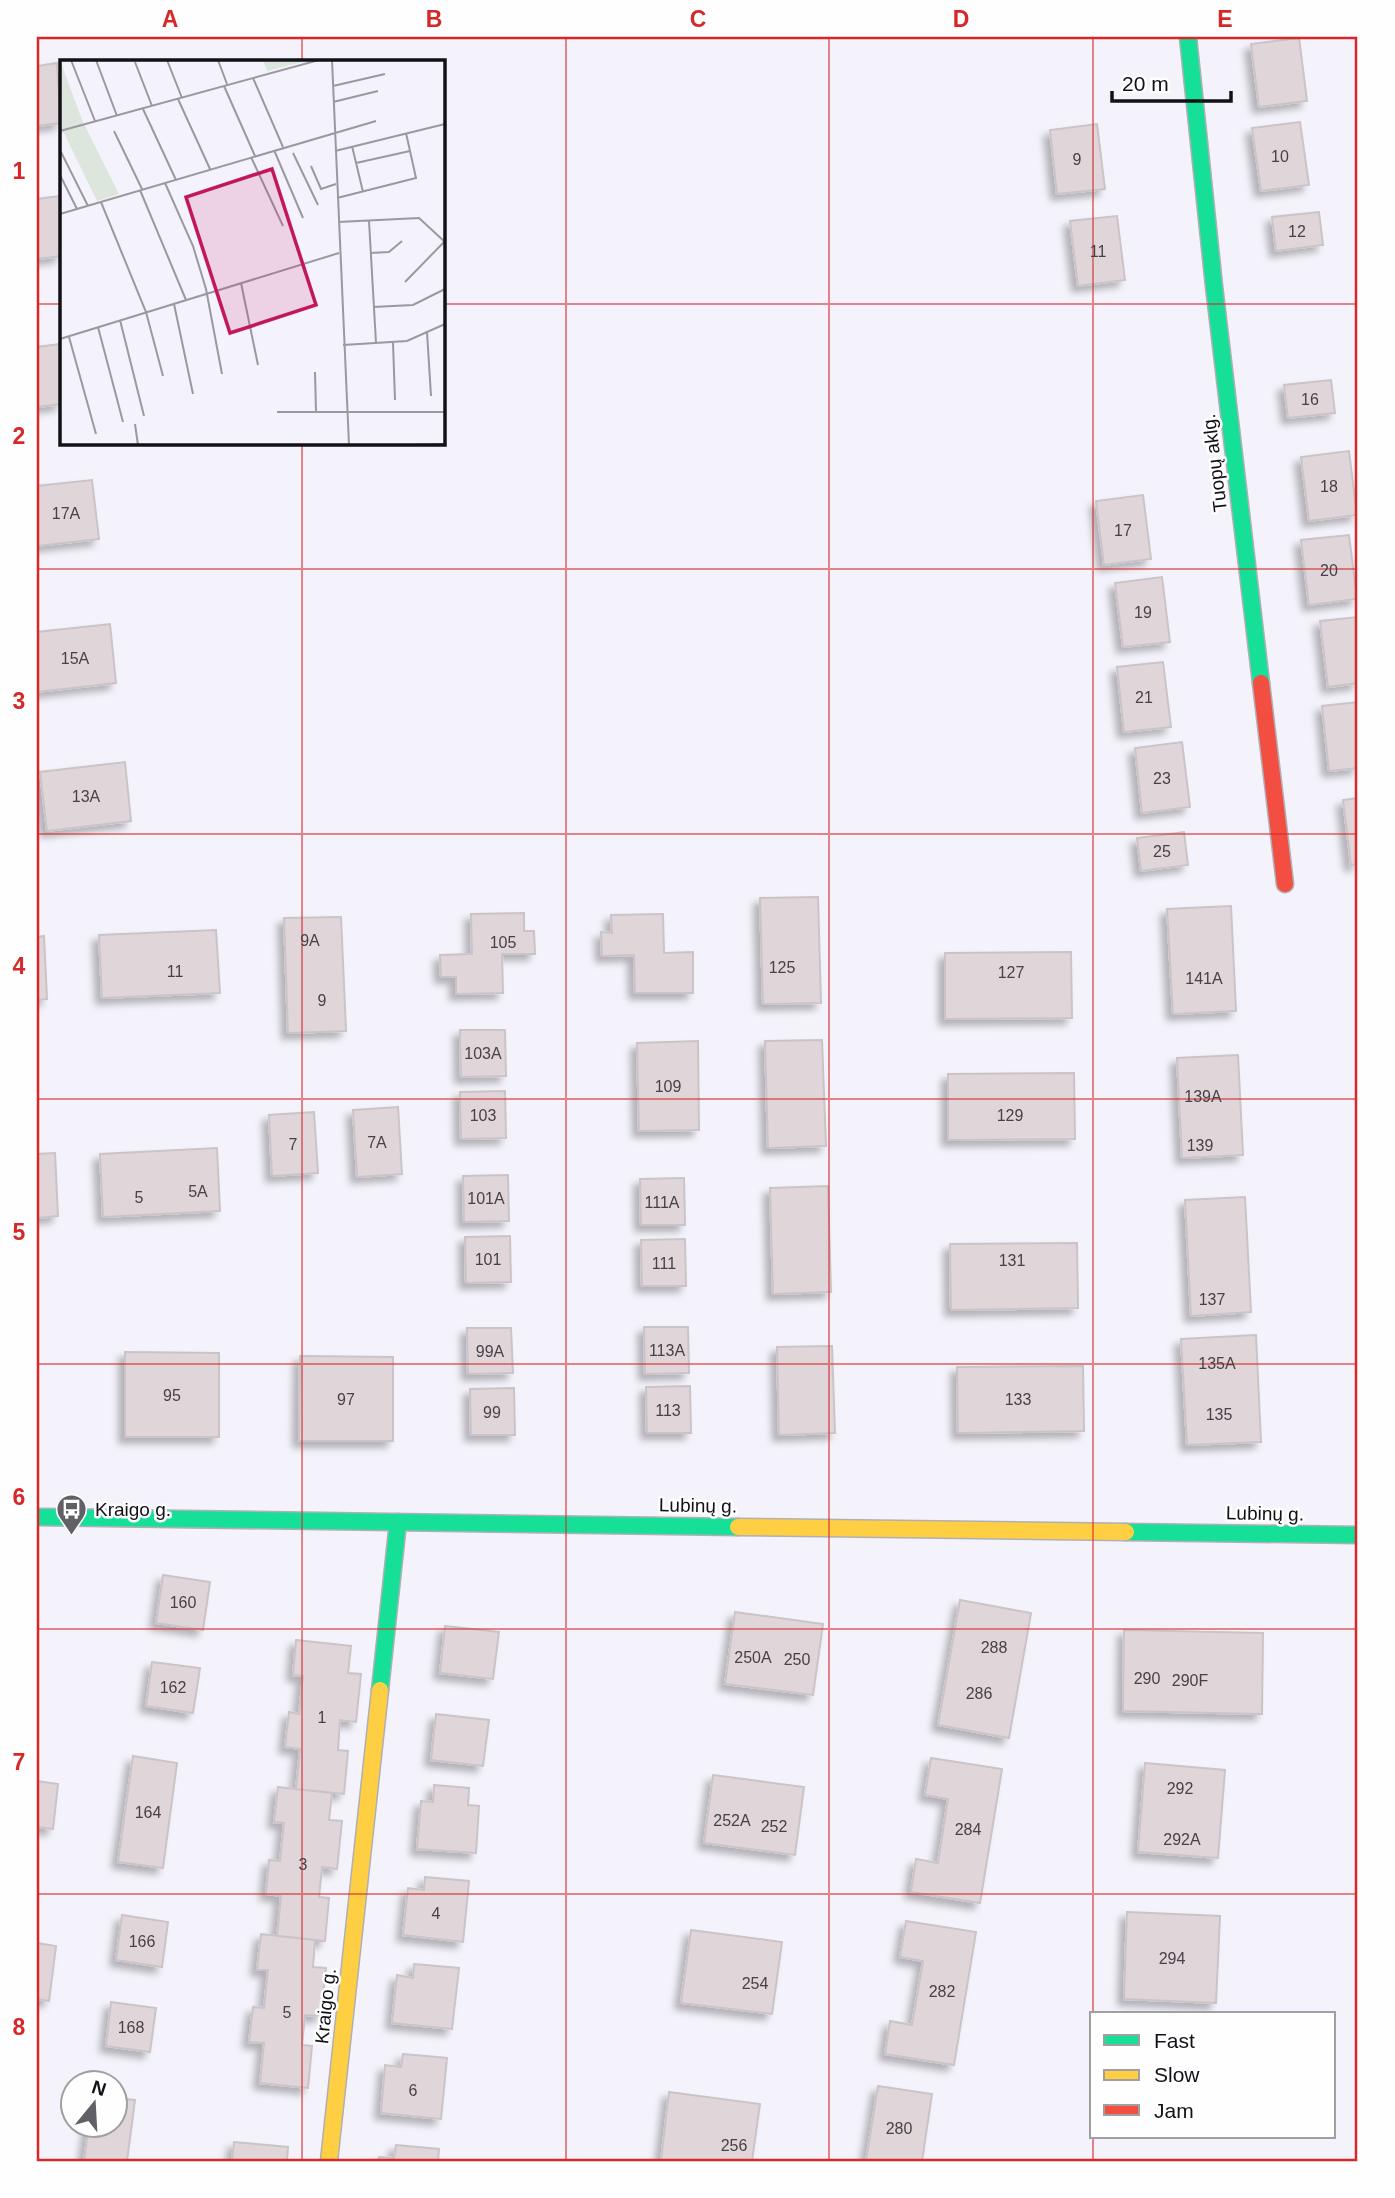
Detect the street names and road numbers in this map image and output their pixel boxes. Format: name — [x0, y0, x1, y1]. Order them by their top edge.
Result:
street label: Tuopų aklg. — [1198, 413, 1231, 513]
street label: Lubinų g. — [659, 1494, 737, 1517]
street label: Lubinų g. — [1226, 1502, 1304, 1525]
street label: Kraigo g. — [311, 1967, 340, 2045]

